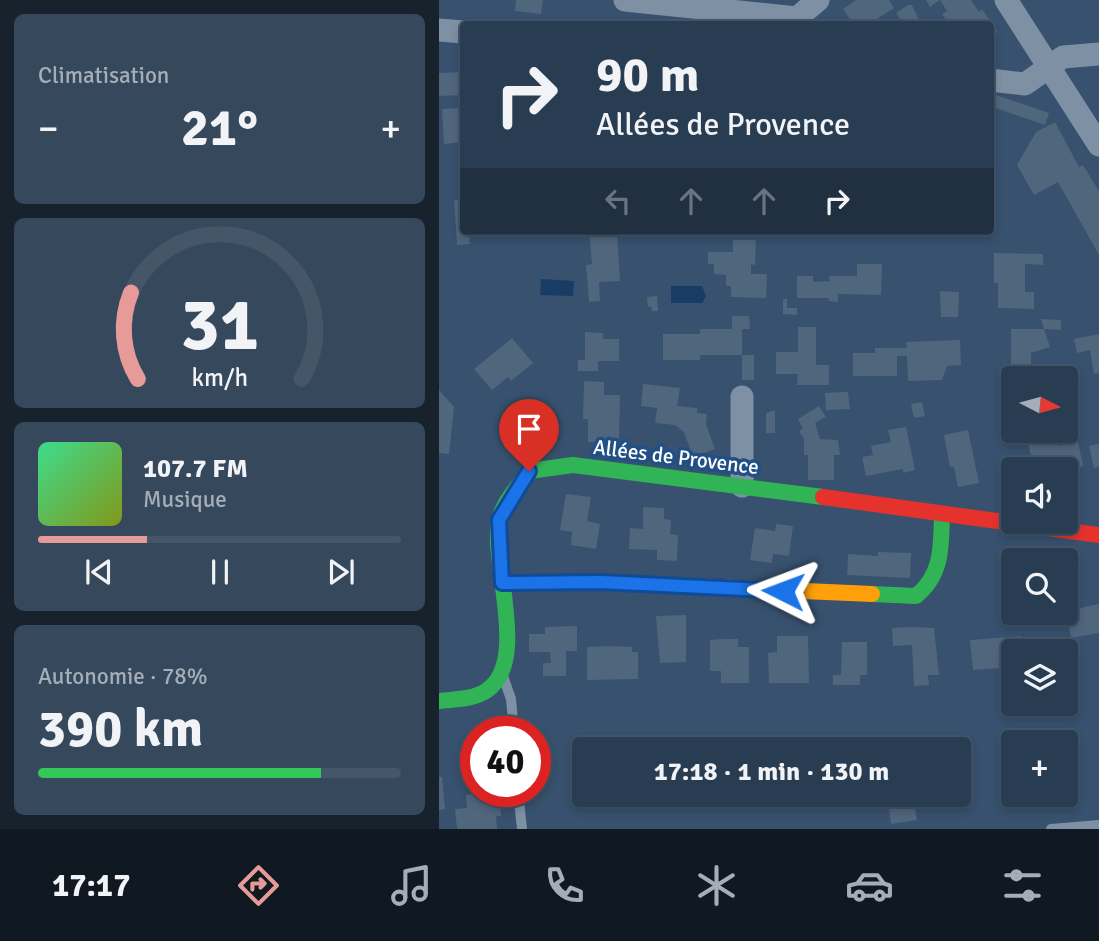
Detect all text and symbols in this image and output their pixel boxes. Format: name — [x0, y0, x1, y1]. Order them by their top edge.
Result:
text: 90 m — [596, 45, 699, 105]
icon: right — [481, 49, 572, 140]
text: Climatisation — [38, 61, 169, 90]
text: 21° — [181, 96, 258, 160]
text: − — [38, 105, 59, 152]
text: + — [380, 105, 401, 152]
text: Allées de Provence — [596, 105, 850, 144]
icon: left — [599, 182, 637, 220]
icon: ahead — [672, 182, 710, 220]
icon: ahead — [745, 182, 783, 220]
icon: right — [818, 182, 856, 220]
text: 31 — [180, 281, 259, 370]
text: km/h — [191, 361, 248, 392]
north arrow — [1001, 366, 1078, 443]
map controls — [1001, 366, 1078, 807]
pin — [499, 399, 559, 471]
icon: arrive — [510, 410, 548, 448]
street label: Allées de Provence — [592, 434, 760, 480]
text: 107.7 FM — [143, 453, 248, 485]
button: sound — [1001, 457, 1078, 534]
text: Musique — [143, 485, 227, 514]
button: search — [1001, 548, 1078, 625]
icon: previous — [80, 553, 118, 591]
icon: pause — [201, 553, 239, 591]
icon: next — [322, 553, 360, 591]
position arrow — [746, 554, 820, 628]
button: layers — [1001, 639, 1078, 716]
text: Autonomie · 78% — [38, 662, 208, 691]
text: 390 km — [38, 697, 203, 761]
speed limit sign: 40 — [460, 716, 551, 807]
button: + — [1001, 730, 1078, 807]
text: 17:18 · 1 min · 130 m — [654, 756, 889, 788]
icon: directions — [234, 861, 283, 910]
icon: music — [387, 861, 436, 910]
icon: phone — [540, 861, 589, 910]
icon: climate — [692, 861, 741, 910]
icon: car — [845, 861, 894, 910]
icon: filters — [998, 861, 1047, 910]
text: 17:17 — [52, 866, 130, 905]

